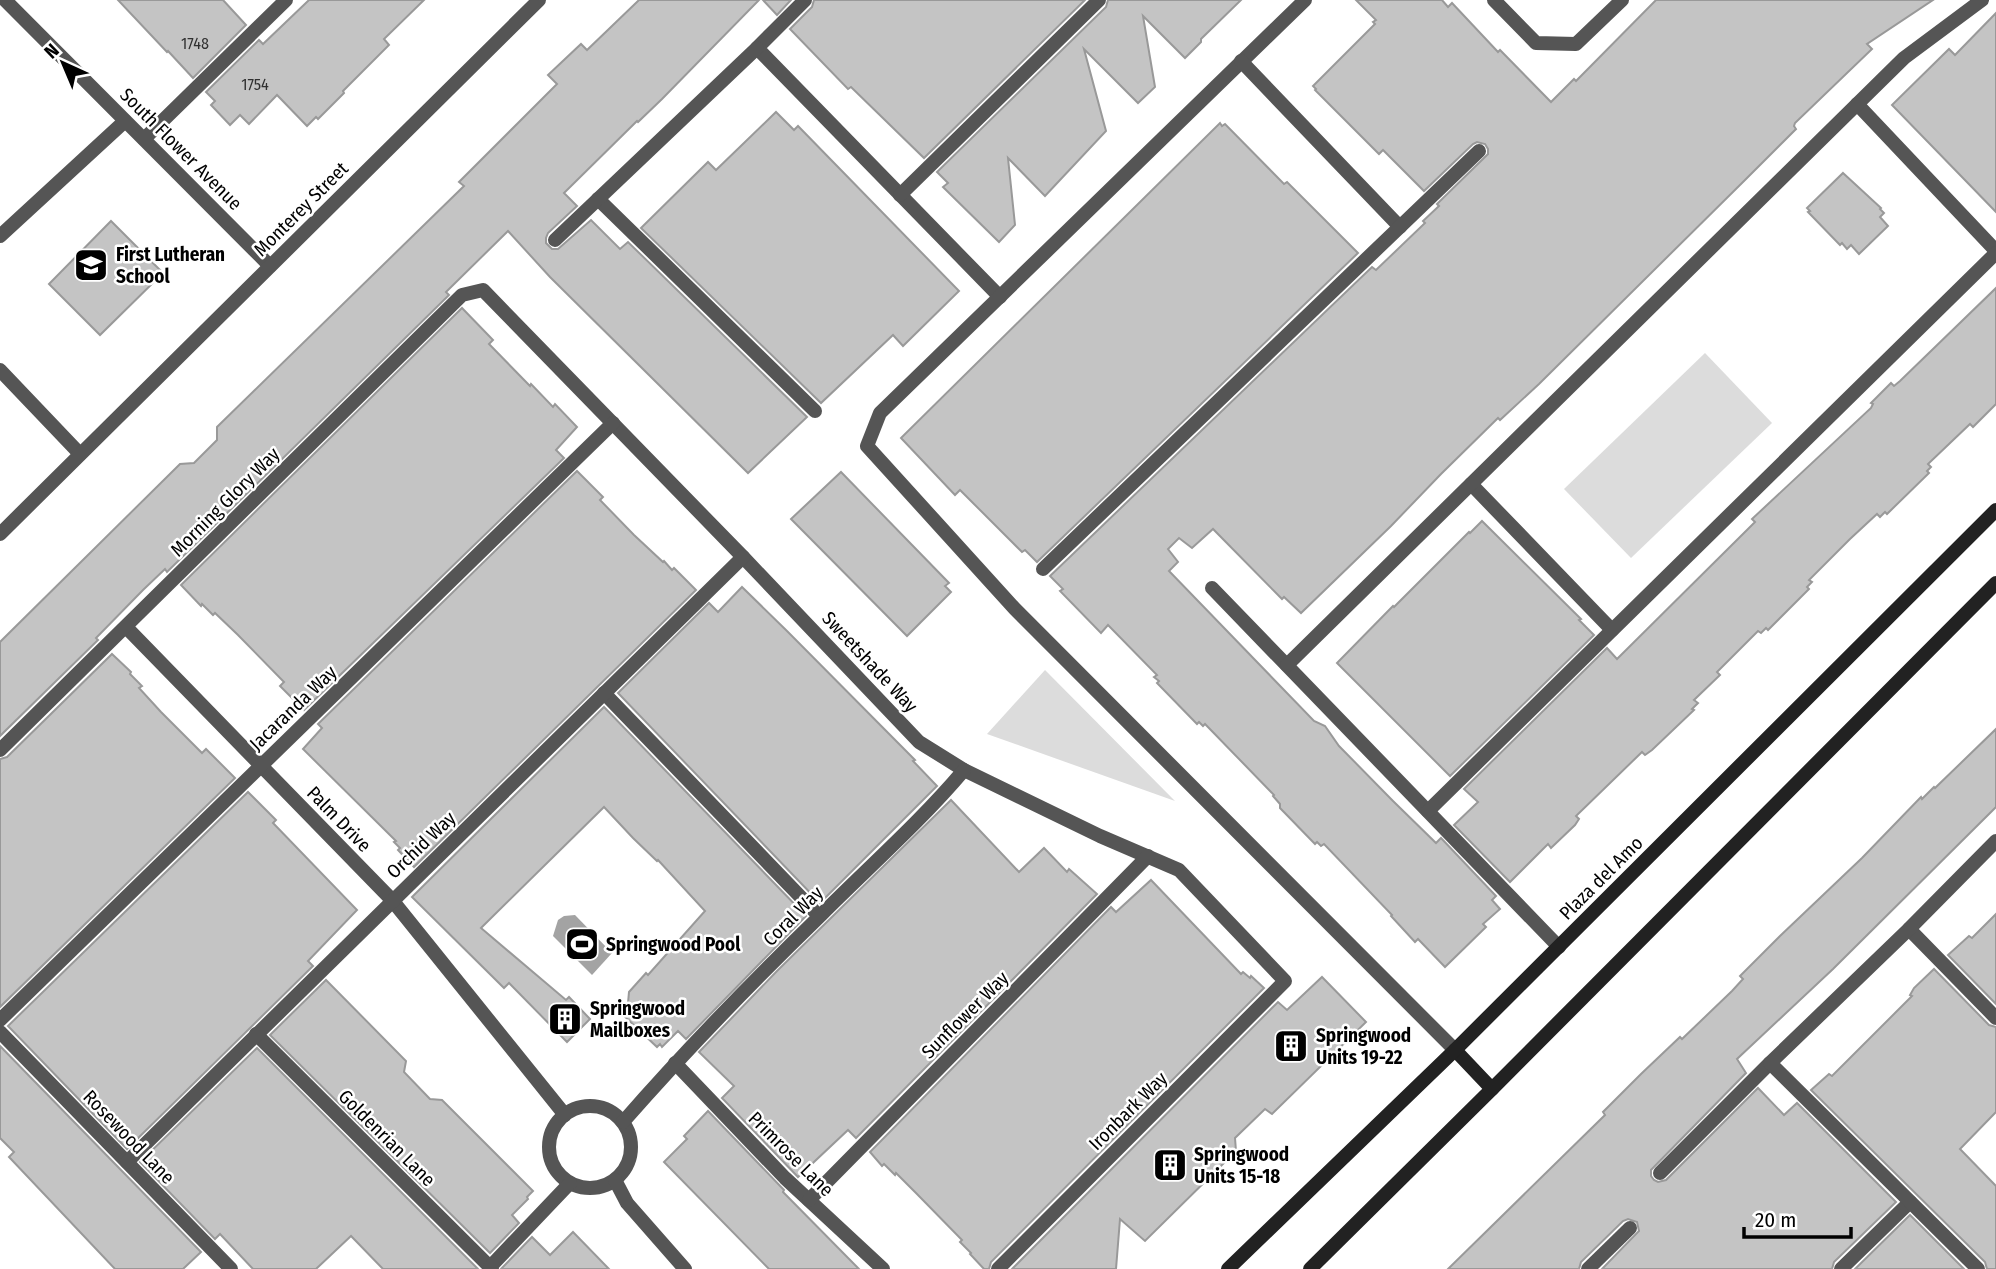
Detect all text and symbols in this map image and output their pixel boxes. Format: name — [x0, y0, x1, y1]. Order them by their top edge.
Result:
north arrow — [28, 28, 98, 98]
house number: 1748 — [181, 34, 209, 53]
text: N — [39, 39, 64, 63]
house number: 1754 — [241, 75, 269, 94]
street label: South Flower Avenue — [115, 83, 247, 215]
street label: Monterey Street — [249, 157, 353, 261]
place label: First Lutheran School — [116, 243, 225, 288]
school or university icon: First Lutheran School — [72, 246, 110, 284]
street label: Morning Glory Way — [166, 442, 285, 561]
street label: Sweetshade Way — [817, 607, 923, 718]
street label: Jacaranda Way — [245, 660, 342, 755]
street label: Palm Drive — [302, 781, 376, 857]
street label: Orchid Way — [382, 806, 461, 883]
street label: Plaza del Amo — [1554, 831, 1648, 925]
street label: Coral Way — [758, 881, 828, 951]
sports icon: Springwood Pool — [563, 925, 601, 963]
place label: Springwood Pool — [606, 933, 741, 956]
street label: Sunflower Way — [917, 966, 1014, 1063]
place label: Springwood Mailboxes — [590, 997, 685, 1042]
building icon: Springwood Mailboxes — [546, 1000, 584, 1038]
place label: Springwood Units 19-22 — [1316, 1024, 1411, 1069]
building icon: Springwood Units 19-22 — [1272, 1027, 1310, 1065]
street label: Ironbark Way — [1084, 1067, 1172, 1155]
street label: Rosewood Lane — [78, 1085, 180, 1189]
street label: Goldenrian Lane — [334, 1085, 440, 1191]
street label: Primrose Lane — [744, 1107, 838, 1201]
place label: Springwood Units 15-18 — [1194, 1143, 1289, 1188]
building icon: Springwood Units 15-18 — [1151, 1146, 1189, 1184]
scale bar — [1744, 1196, 1851, 1240]
text: 20 m — [1755, 1207, 1796, 1233]

